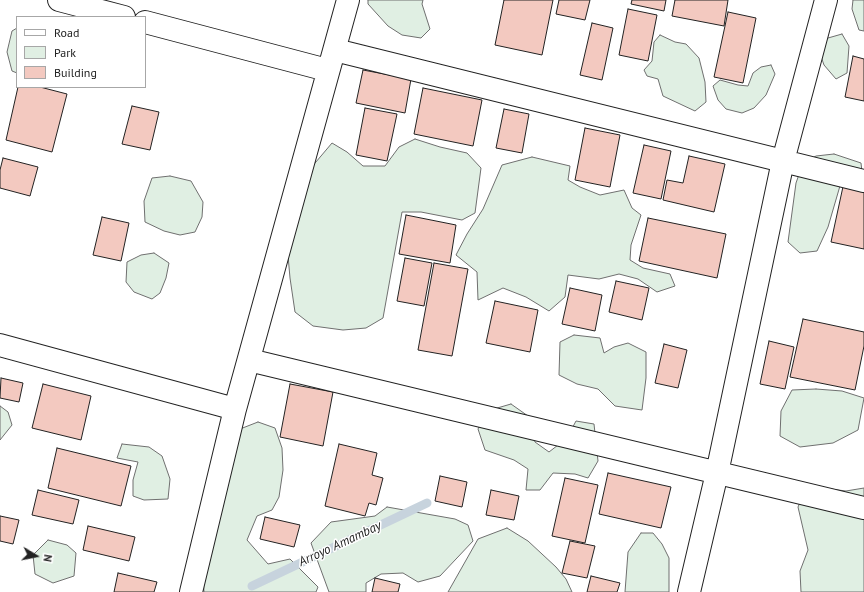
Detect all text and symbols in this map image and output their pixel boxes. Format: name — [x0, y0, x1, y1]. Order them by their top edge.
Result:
legend — [16, 16, 146, 88]
text: Road — [54, 25, 79, 40]
text: Park — [54, 45, 76, 60]
text: Building — [54, 65, 97, 80]
water label: Arroyo Amambay — [296, 518, 384, 570]
north arrow — [16, 536, 56, 576]
text: N — [40, 553, 55, 563]

